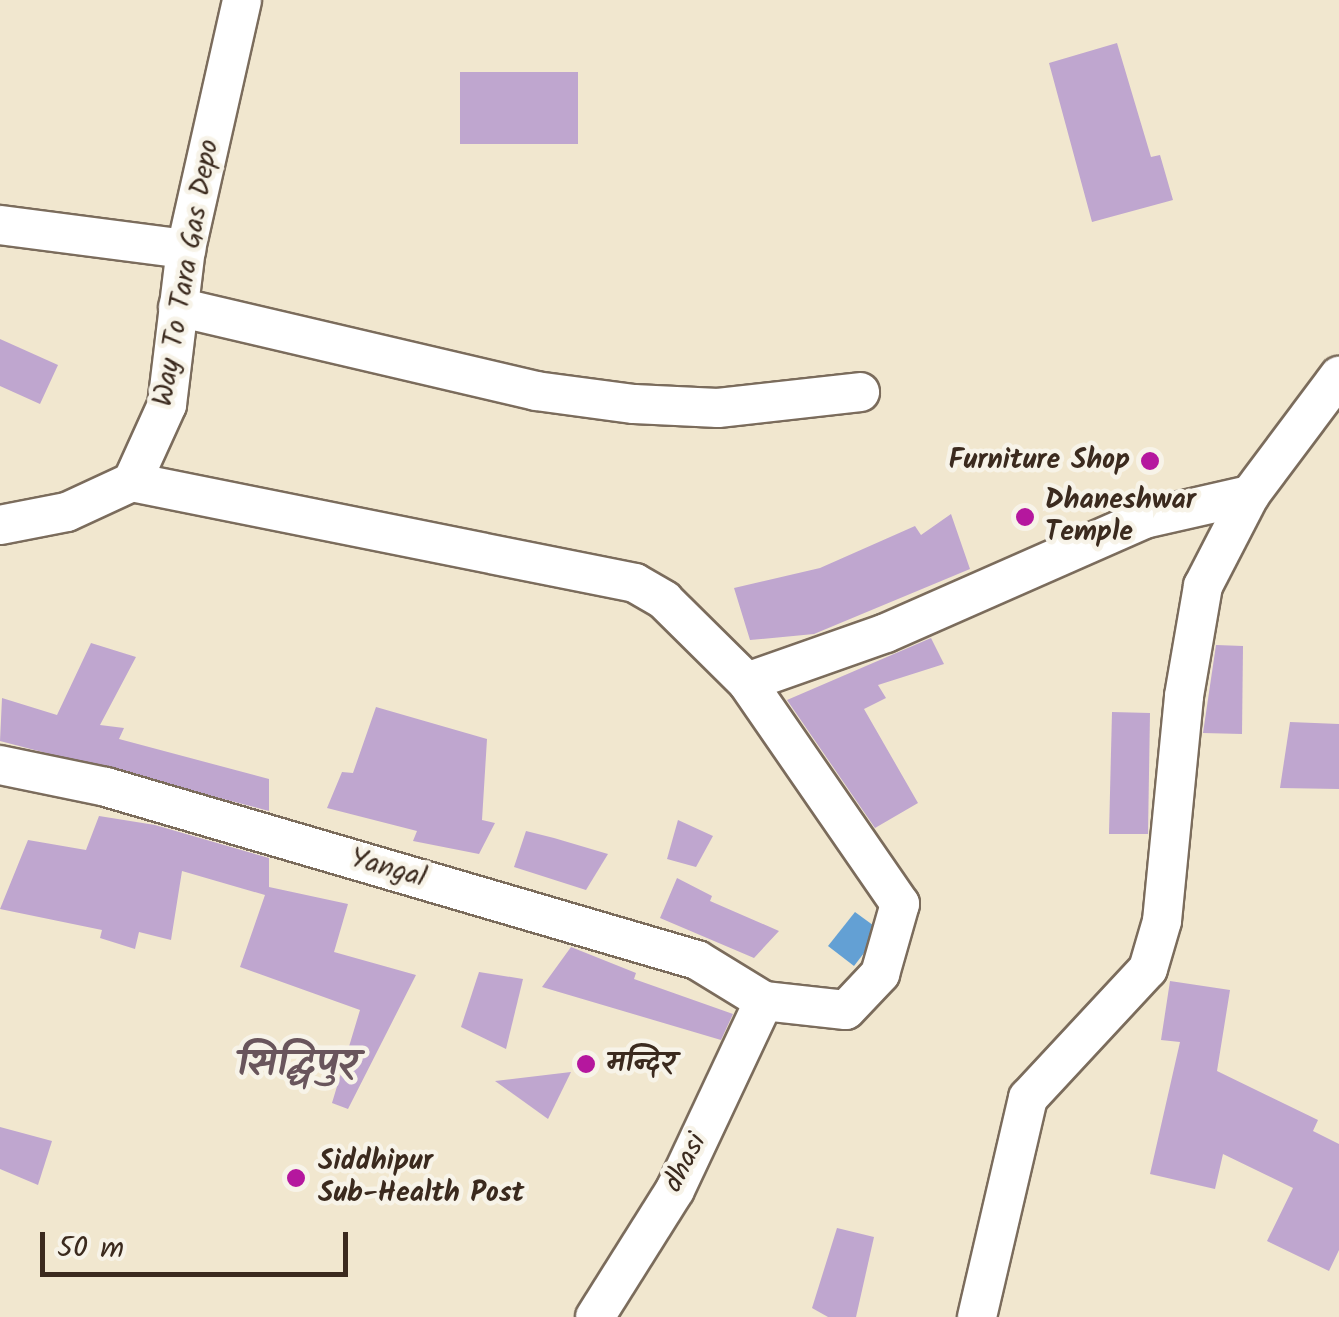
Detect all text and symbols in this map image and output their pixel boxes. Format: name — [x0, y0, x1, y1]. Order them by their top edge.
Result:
street label: Way To Tara Gas Depo — [147, 137, 227, 409]
place label: Furniture Shop — [948, 444, 1130, 478]
marker: Furniture Shop — [1139, 450, 1161, 472]
place label: Dhaneshwar Temple — [1045, 484, 1196, 550]
marker: Dhaneshwar Temple — [1014, 506, 1036, 528]
street label: Yangal — [346, 842, 430, 896]
district label: सिद्धिपुर — [237, 1043, 357, 1089]
place label: मन्दिर — [606, 1047, 675, 1081]
marker: मन्दिर — [575, 1053, 597, 1075]
street label: dhasi — [657, 1128, 715, 1198]
place label: Siddhipur Sub-Health Post — [318, 1145, 524, 1211]
marker: Siddhipur Sub-Health Post — [283, 1165, 309, 1191]
scale bar — [45, 1212, 352, 1274]
text: 50 m — [57, 1225, 124, 1273]

